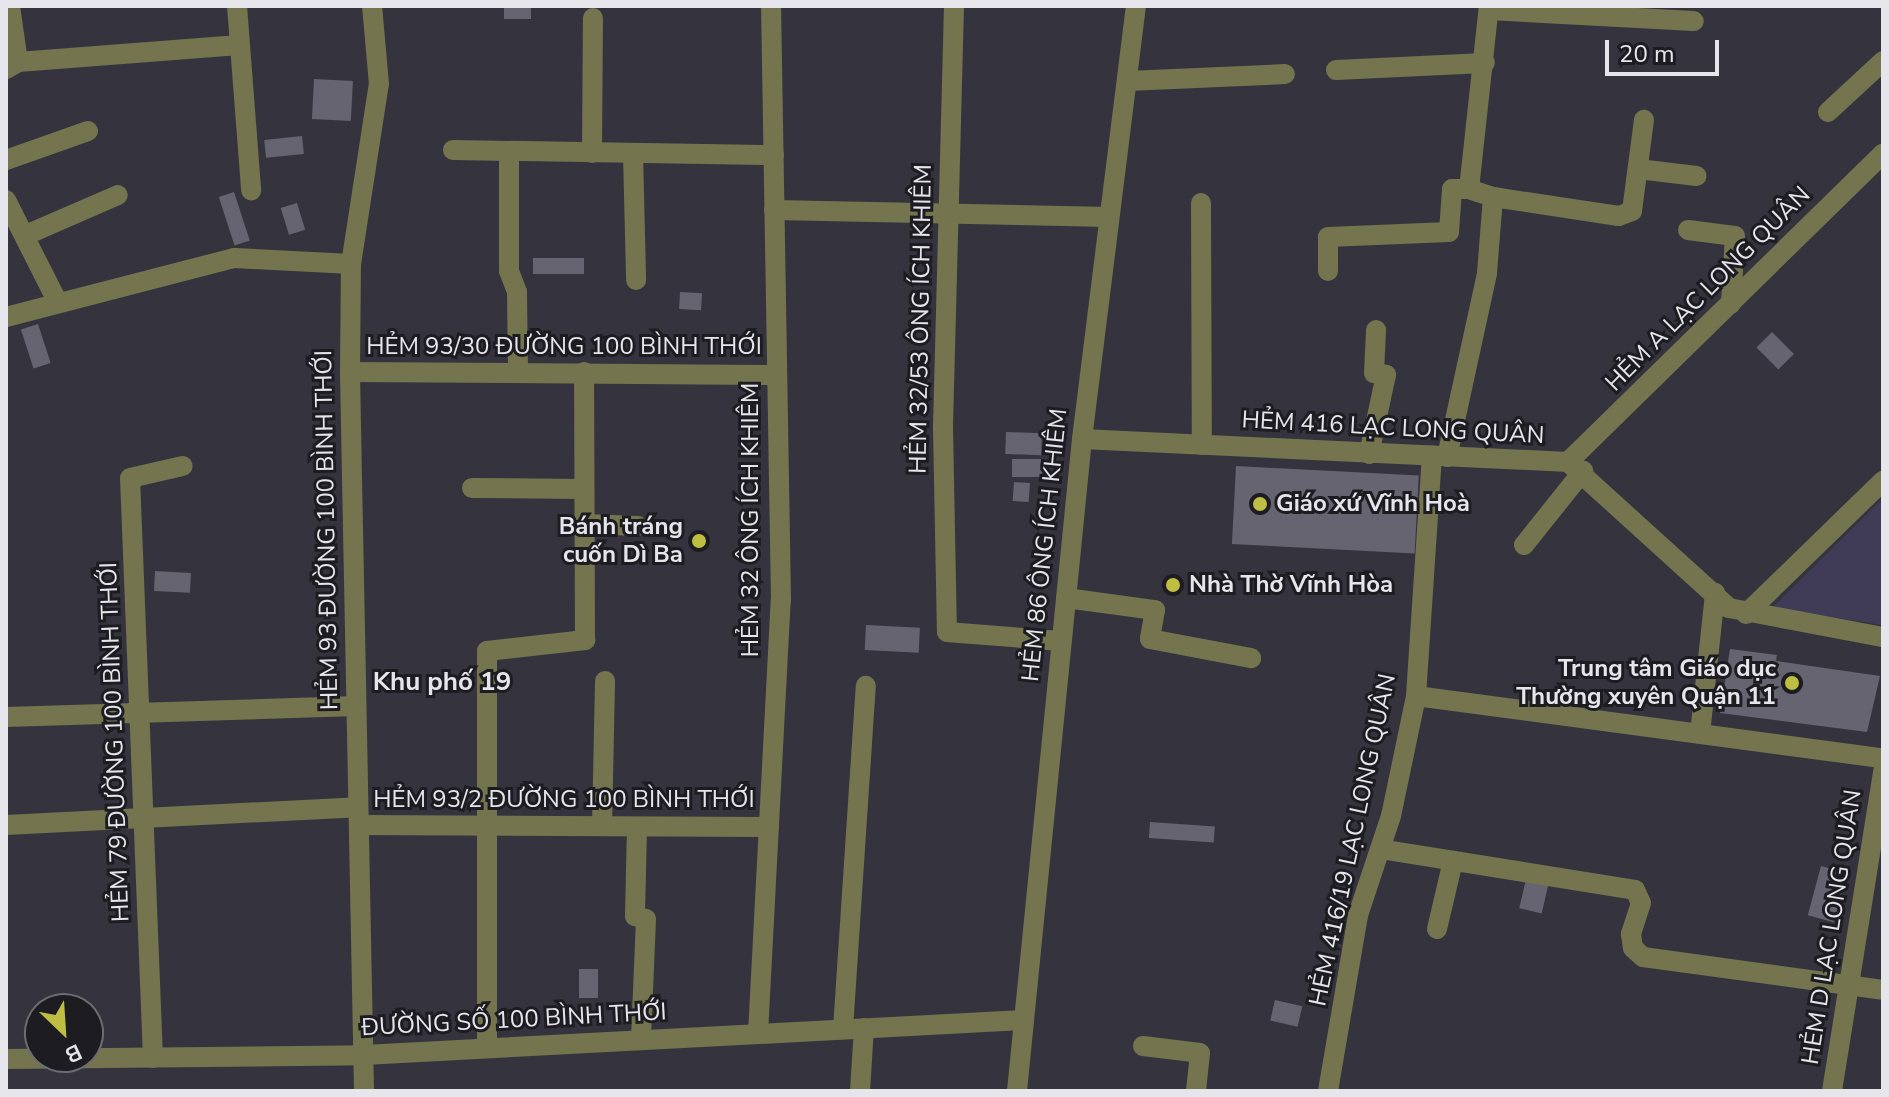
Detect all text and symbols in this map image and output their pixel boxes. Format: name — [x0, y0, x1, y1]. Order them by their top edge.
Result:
scale bar — [1609, 24, 1723, 74]
text: 20 m — [1619, 38, 1675, 70]
street label: HẺM 32/53 ÔNG ÍCH KHIÊM — [904, 164, 938, 474]
street label: HẺM A LẠC LONG QUÂN — [1600, 181, 1816, 397]
street label: HẺM 93/30 ĐƯỜNG 100 BÌNH THỚI — [366, 333, 762, 361]
street label: HẺM 93 ĐƯỜNG 100 BÌNH THỚI — [309, 350, 345, 710]
street label: HẺM 32 ÔNG ÍCH KHIÊM — [737, 383, 765, 657]
street label: HẺM 416 LẠC LONG QUÂN — [1241, 406, 1545, 450]
street label: HẺM 86 ÔNG ÍCH KHIÊM — [1016, 407, 1074, 683]
place label: Giáo xứ Vĩnh Hoà — [1276, 490, 1470, 518]
marker: Giáo xứ Vĩnh Hoà — [1251, 495, 1269, 513]
place label: Bánh tráng cuốn Dì Ba — [559, 513, 683, 569]
marker: Bánh tráng cuốn Dì Ba — [690, 532, 708, 550]
street label: HẺM 79 ĐƯỜNG 100 BÌNH THỚI — [94, 562, 136, 922]
place label: Nhà Thờ Vĩnh Hòa — [1189, 571, 1393, 599]
marker: Nhà Thờ Vĩnh Hòa — [1164, 576, 1182, 594]
place label: Trung tâm Giáo dục Thường xuyên Quận 11 — [1516, 655, 1776, 711]
district label: Khu phố 19 — [373, 666, 511, 698]
street label: HẺM 416/19 LẠC LONG QUÂN — [1304, 671, 1402, 1009]
marker: Trung tâm Giáo dục Thường xuyên Quận 11 — [1783, 674, 1801, 692]
street label: HẺM 93/2 ĐƯỜNG 100 BÌNH THỚI — [373, 786, 755, 814]
street label: HẺM D LẠC LONG QUÂN — [1796, 787, 1868, 1067]
north arrow — [24, 993, 104, 1073]
street label: ĐƯỜNG SỐ 100 BÌNH THỚI — [361, 998, 667, 1042]
text: B — [60, 1036, 87, 1070]

